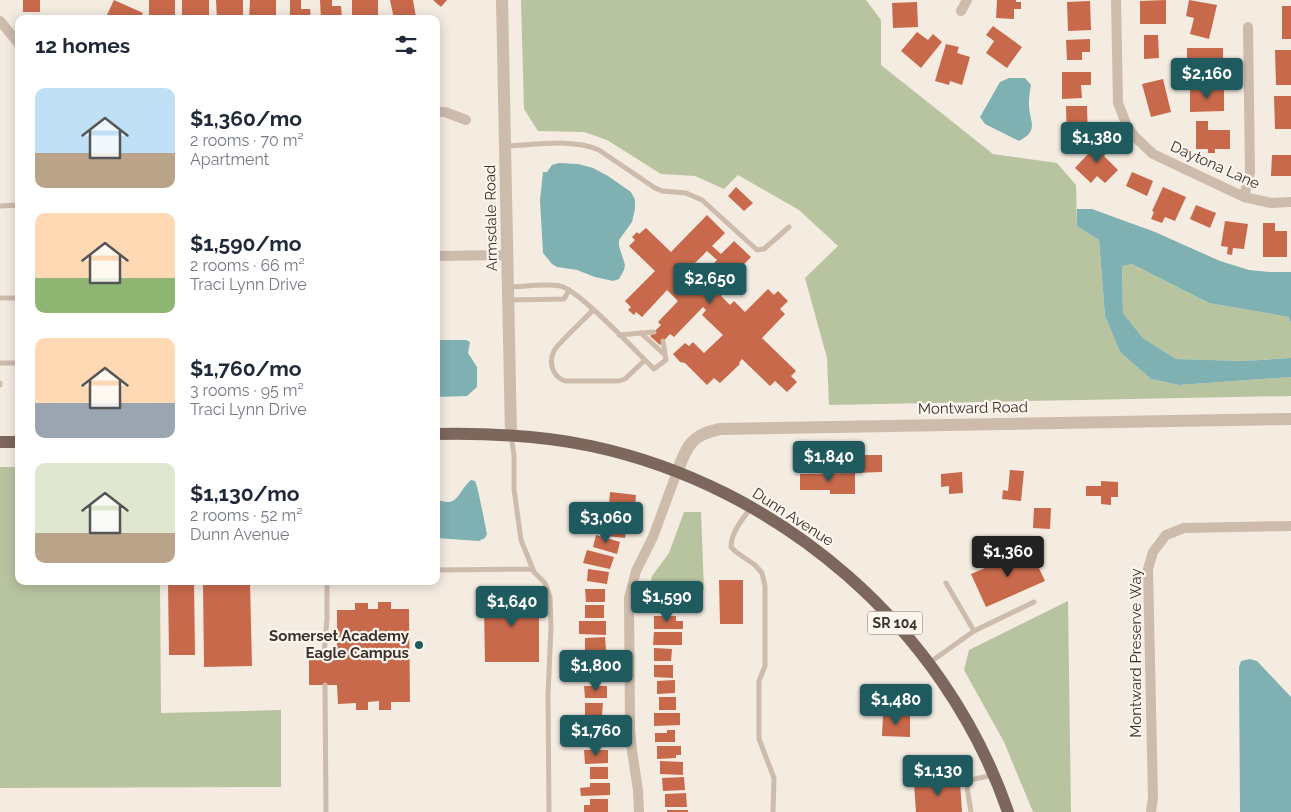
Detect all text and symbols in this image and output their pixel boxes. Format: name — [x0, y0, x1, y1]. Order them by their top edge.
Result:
icon: filters — [392, 31, 420, 59]
text: 12 homes — [35, 33, 130, 58]
pin: $2,160 — [1166, 58, 1248, 100]
text: $2,160 — [1182, 64, 1232, 83]
text: $1,360/mo — [190, 106, 302, 131]
icon: home — [75, 108, 135, 168]
pin: $1,380 — [1056, 121, 1138, 164]
text: $1,380 — [1072, 128, 1122, 147]
text: 2 rooms · 70 m² — [190, 131, 304, 150]
street label: Daytona Lane — [1168, 137, 1263, 193]
text: Apartment — [190, 150, 269, 169]
street label: Armsdale Road — [481, 165, 501, 271]
text: $1,590/mo — [190, 231, 302, 256]
icon: home — [75, 233, 135, 293]
text: 2 rooms · 66 m² — [190, 256, 305, 275]
pin: $2,650 — [669, 262, 751, 305]
text: $2,650 — [684, 269, 736, 288]
text: Traci Lynn Drive — [190, 275, 307, 294]
text: $1,760/mo — [190, 356, 302, 381]
icon: home — [75, 358, 135, 418]
text: 3 rooms · 95 m² — [190, 381, 304, 400]
street label: Montward Road — [918, 398, 1028, 418]
text: Traci Lynn Drive — [190, 400, 307, 419]
pin: $1,840 — [788, 440, 870, 483]
text: $1,840 — [804, 447, 854, 466]
text: $1,130/mo — [190, 481, 300, 506]
icon: home — [75, 483, 135, 543]
street label: Dunn Avenue — [749, 484, 837, 550]
pin: $3,060 — [565, 502, 647, 544]
text: 2 rooms · 52 m² — [190, 506, 302, 525]
text: $3,060 — [580, 508, 632, 527]
text: Dunn Avenue — [190, 525, 289, 544]
pin: $1,360 — [967, 536, 1049, 578]
text: $1,360 — [983, 542, 1033, 561]
street label: Montward Preserve Way — [1127, 568, 1145, 738]
pin: $1,590 — [626, 580, 708, 623]
pin: $1,640 — [471, 586, 553, 628]
text: $1,590 — [642, 587, 692, 606]
text: $1,640 — [487, 592, 537, 611]
road number: SR 104 — [868, 612, 922, 634]
place label: Somerset Academy Eagle Campus — [269, 627, 410, 662]
marker: Somerset Academy Eagle Campus — [413, 639, 425, 651]
pin: $1,800 — [555, 650, 637, 692]
text: $1,800 — [570, 656, 622, 675]
pin: $1,480 — [855, 684, 937, 726]
text: $1,480 — [871, 690, 921, 709]
pin: $1,760 — [555, 714, 637, 757]
text: $1,760 — [571, 721, 621, 740]
pin: $1,130 — [897, 754, 979, 797]
text: $1,130 — [914, 761, 962, 780]

